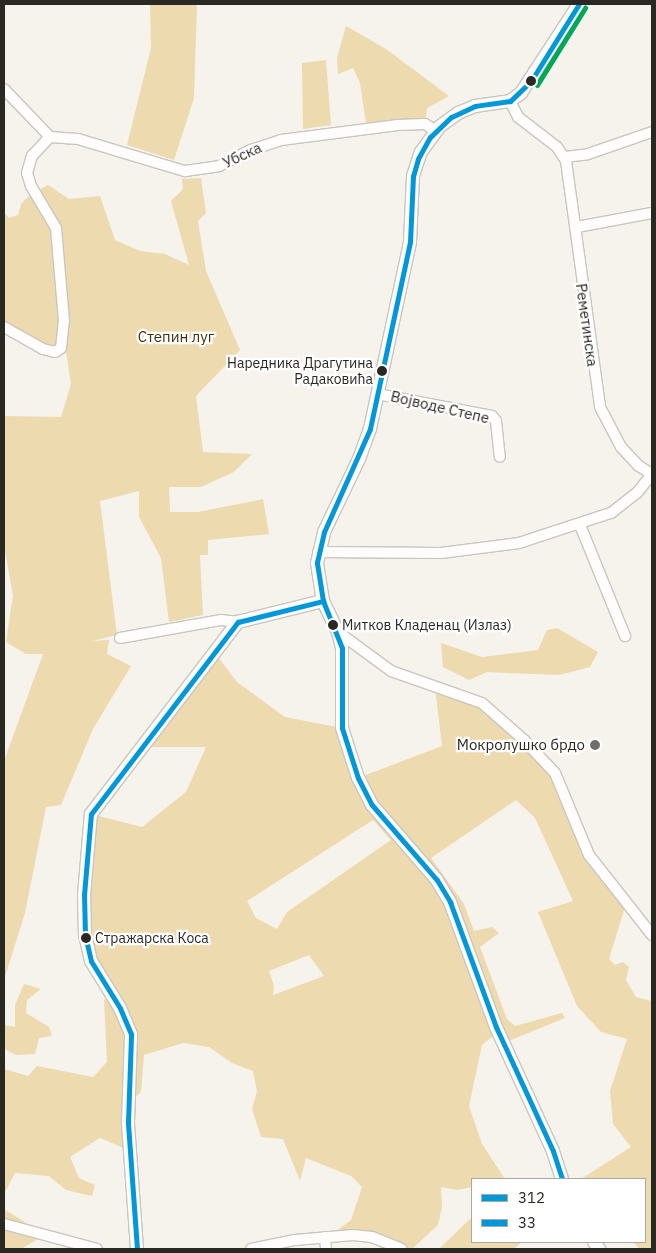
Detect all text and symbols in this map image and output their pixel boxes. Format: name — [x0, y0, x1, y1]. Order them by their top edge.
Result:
unlabelled marker — [526, 76, 536, 86]
street label: Убска — [220, 138, 264, 172]
street label: Реметинска — [572, 282, 602, 368]
park label: Степин луг — [138, 328, 214, 346]
place label: Наредника Драгутина Радаковића — [227, 355, 373, 388]
marker: Наредника Драгутина Радаковића — [377, 366, 387, 376]
street label: Војводе Степе — [389, 387, 491, 427]
place label: Митков Кладенац (Излаз) — [342, 617, 512, 633]
marker: Митков Кладенац (Излаз) — [328, 620, 338, 630]
place label: Мокролушко брдо — [457, 736, 585, 754]
marker: Мокролушко брдо — [589, 739, 601, 751]
place label: Стражарска Коса — [95, 930, 209, 946]
marker: Стражарска Коса — [81, 933, 91, 943]
legend — [471, 1178, 646, 1243]
text: 312 — [518, 1188, 545, 1207]
text: 33 — [518, 1213, 536, 1232]

